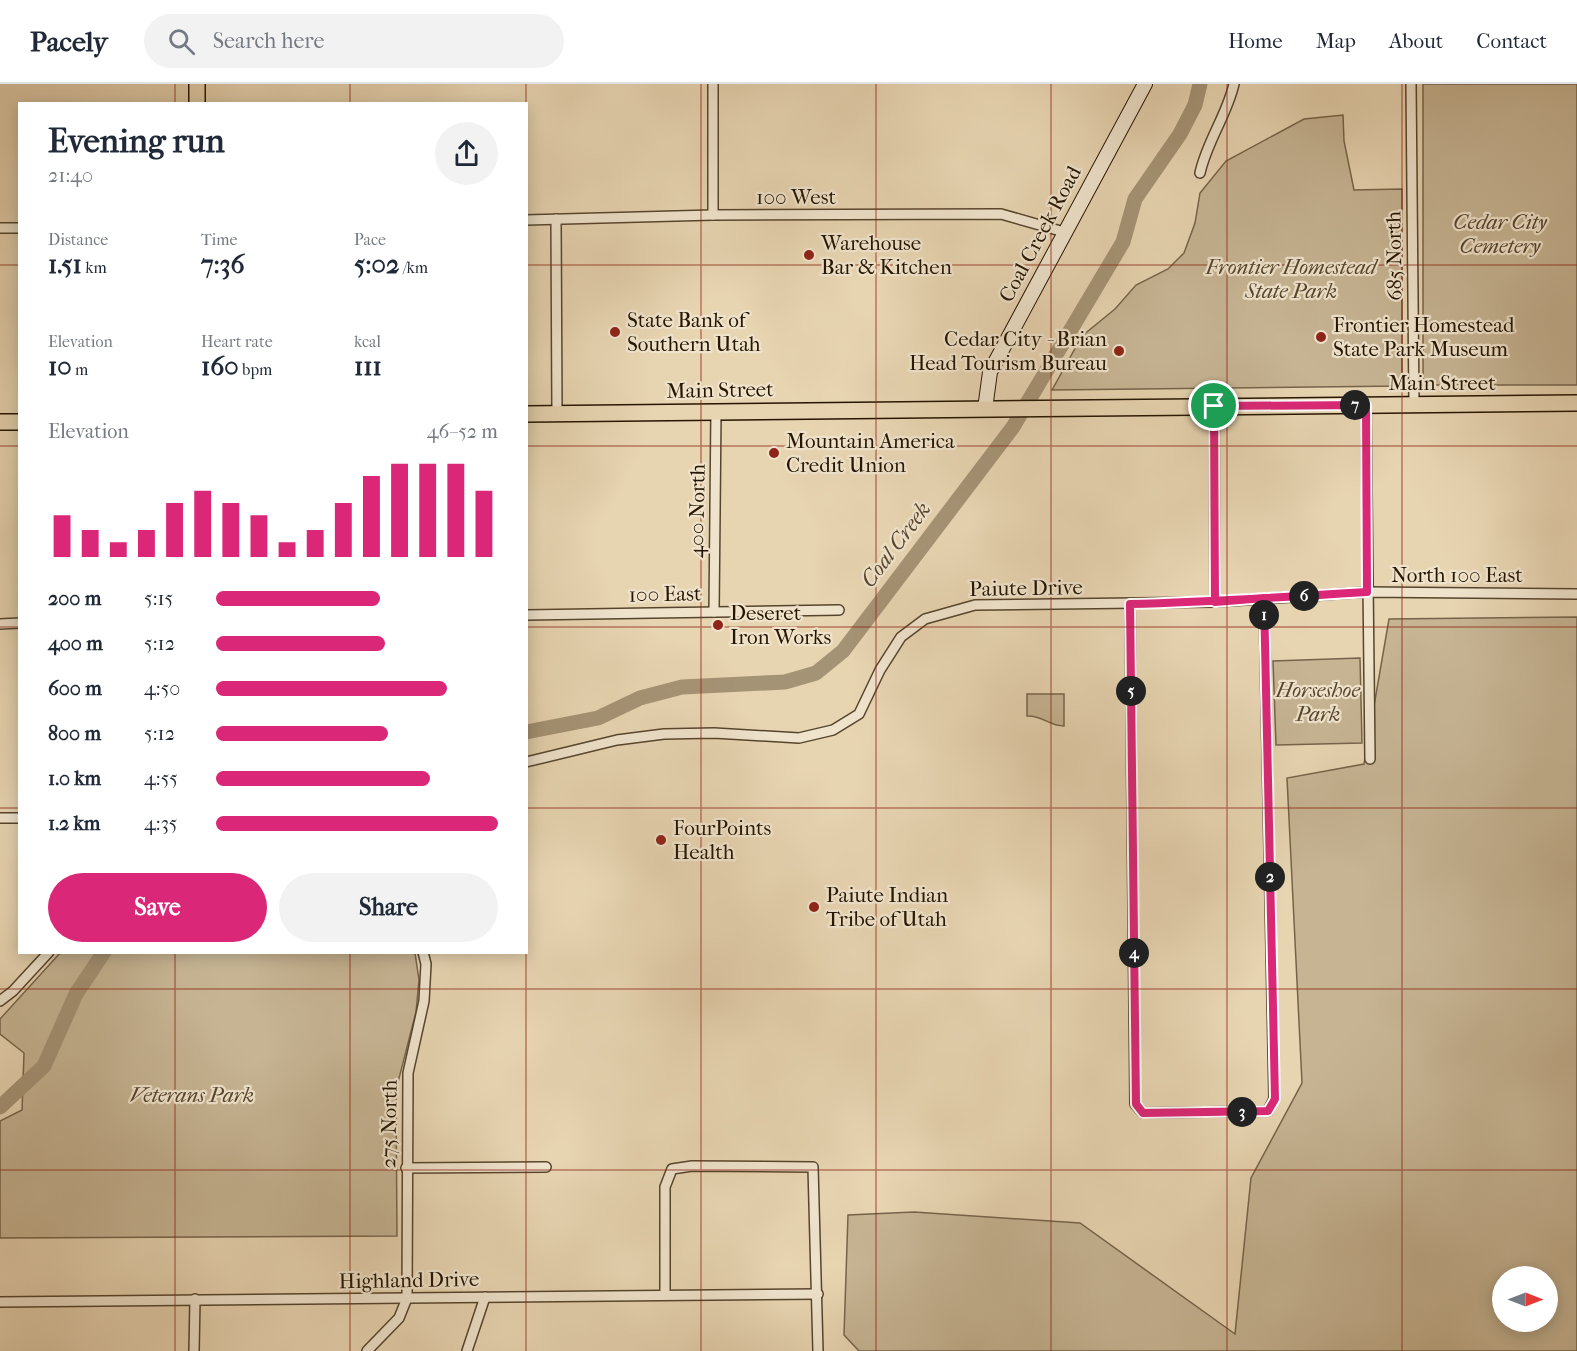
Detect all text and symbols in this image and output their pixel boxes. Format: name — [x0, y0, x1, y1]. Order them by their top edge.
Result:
search box — [144, 14, 564, 68]
text: Pacely — [30, 25, 108, 58]
icon: search — [165, 25, 198, 58]
text: Search here — [213, 28, 324, 54]
text: Home — [1228, 29, 1283, 53]
text: Map — [1316, 29, 1356, 53]
text: About — [1389, 29, 1443, 53]
text: Contact — [1476, 29, 1547, 53]
text: Evening run — [48, 122, 225, 161]
button: share — [435, 122, 498, 185]
street label: Coal Creek Road — [994, 161, 1086, 306]
text: 21:40 — [48, 164, 93, 187]
street label: 100 West — [756, 185, 836, 209]
park label: Cedar City Cemetery — [1453, 210, 1548, 258]
street label: 685 North — [1381, 211, 1407, 301]
text: Distance — [48, 230, 108, 249]
text: Time — [201, 230, 237, 249]
text: Pace — [354, 230, 386, 249]
place label: Warehouse Bar & Kitchen — [820, 231, 952, 279]
marker: Warehouse Bar & Kitchen — [802, 248, 816, 262]
text: 1.51 — [48, 249, 82, 280]
text: 7:36 — [201, 249, 245, 280]
text: 5:02 — [354, 249, 399, 280]
park label: Frontier Homestead State Park — [1205, 255, 1379, 303]
text: km — [82, 258, 107, 277]
text: /km — [399, 258, 428, 277]
place label: State Bank of Southern Utah — [627, 308, 761, 356]
place label: Frontier Homestead State Park Museum — [1333, 313, 1515, 361]
marker: State Bank of Southern Utah — [608, 325, 622, 339]
place label: Cedar City - Brian Head Tourism Bureau — [909, 327, 1107, 375]
marker: Frontier Homestead State Park Museum — [1314, 330, 1328, 344]
text: Elevation — [48, 332, 113, 351]
text: Heart rate — [201, 332, 273, 351]
text: kcal — [354, 332, 381, 351]
marker: Cedar City - Brian Head Tourism Bureau — [1112, 344, 1126, 358]
text: 10 — [48, 351, 71, 382]
text: 160 — [201, 351, 239, 382]
text: 111 — [354, 351, 382, 382]
text: m — [71, 360, 88, 379]
text: bpm — [239, 360, 272, 379]
street label: Main Street — [1388, 371, 1496, 395]
street label: Main Street — [666, 377, 774, 403]
pin — [1188, 380, 1239, 431]
icon: arrive — [1197, 389, 1230, 422]
pin: 7 — [1340, 390, 1370, 420]
text: 7 — [1351, 395, 1359, 414]
text: Elevation — [48, 420, 129, 443]
text: 46–52 m — [427, 420, 498, 443]
place label: Mountain America Credit Union — [786, 429, 955, 477]
marker: Mountain America Credit Union — [767, 446, 781, 460]
street label: 400 North — [684, 463, 710, 558]
water label: Coal Creek — [855, 497, 936, 592]
street label: North 100 East — [1391, 563, 1523, 587]
street label: Paiute Drive — [969, 575, 1083, 601]
street label: 100 East — [628, 581, 702, 607]
pin: 6 — [1289, 581, 1319, 611]
text: 6 — [1300, 586, 1308, 605]
text: 200 m — [48, 587, 101, 610]
text: 5:15 — [144, 587, 173, 610]
pin: 1 — [1249, 600, 1279, 630]
place label: Deseret Iron Works — [730, 601, 831, 649]
text: 1 — [1261, 605, 1267, 624]
marker: Deseret Iron Works — [711, 618, 725, 632]
text: 400 m — [48, 632, 103, 655]
text: 5:12 — [144, 632, 175, 655]
pin: 5 — [1116, 676, 1146, 706]
text: 600 m — [48, 677, 102, 700]
text: 4:50 — [144, 677, 180, 700]
park label: Horseshoe Park — [1275, 678, 1360, 726]
text: 5 — [1128, 681, 1134, 700]
text: 800 m — [48, 722, 101, 745]
text: 5:12 — [144, 722, 175, 745]
text: 1.0 km — [48, 767, 101, 790]
text: 4:55 — [144, 767, 178, 790]
text: 1.2 km — [48, 812, 101, 835]
text: 4:35 — [144, 812, 178, 835]
place label: FourPoints Health — [673, 816, 772, 864]
marker: FourPoints Health — [654, 833, 668, 847]
pin: 2 — [1255, 862, 1285, 892]
text: 2 — [1266, 867, 1274, 886]
button: Save — [48, 873, 267, 942]
button: Share — [279, 873, 498, 942]
place label: Paiute Indian Tribe of Utah — [826, 883, 948, 931]
marker: Paiute Indian Tribe of Utah — [807, 900, 821, 914]
pin: 4 — [1119, 938, 1149, 968]
text: 4 — [1129, 943, 1139, 962]
street label: 275 North — [376, 1079, 402, 1169]
park label: Veterans Park — [130, 1083, 254, 1107]
pin: 3 — [1227, 1097, 1257, 1127]
text: 3 — [1239, 1102, 1245, 1121]
north arrow — [1492, 1266, 1558, 1332]
map controls — [1492, 1266, 1558, 1332]
street label: Highland Drive — [338, 1267, 480, 1293]

